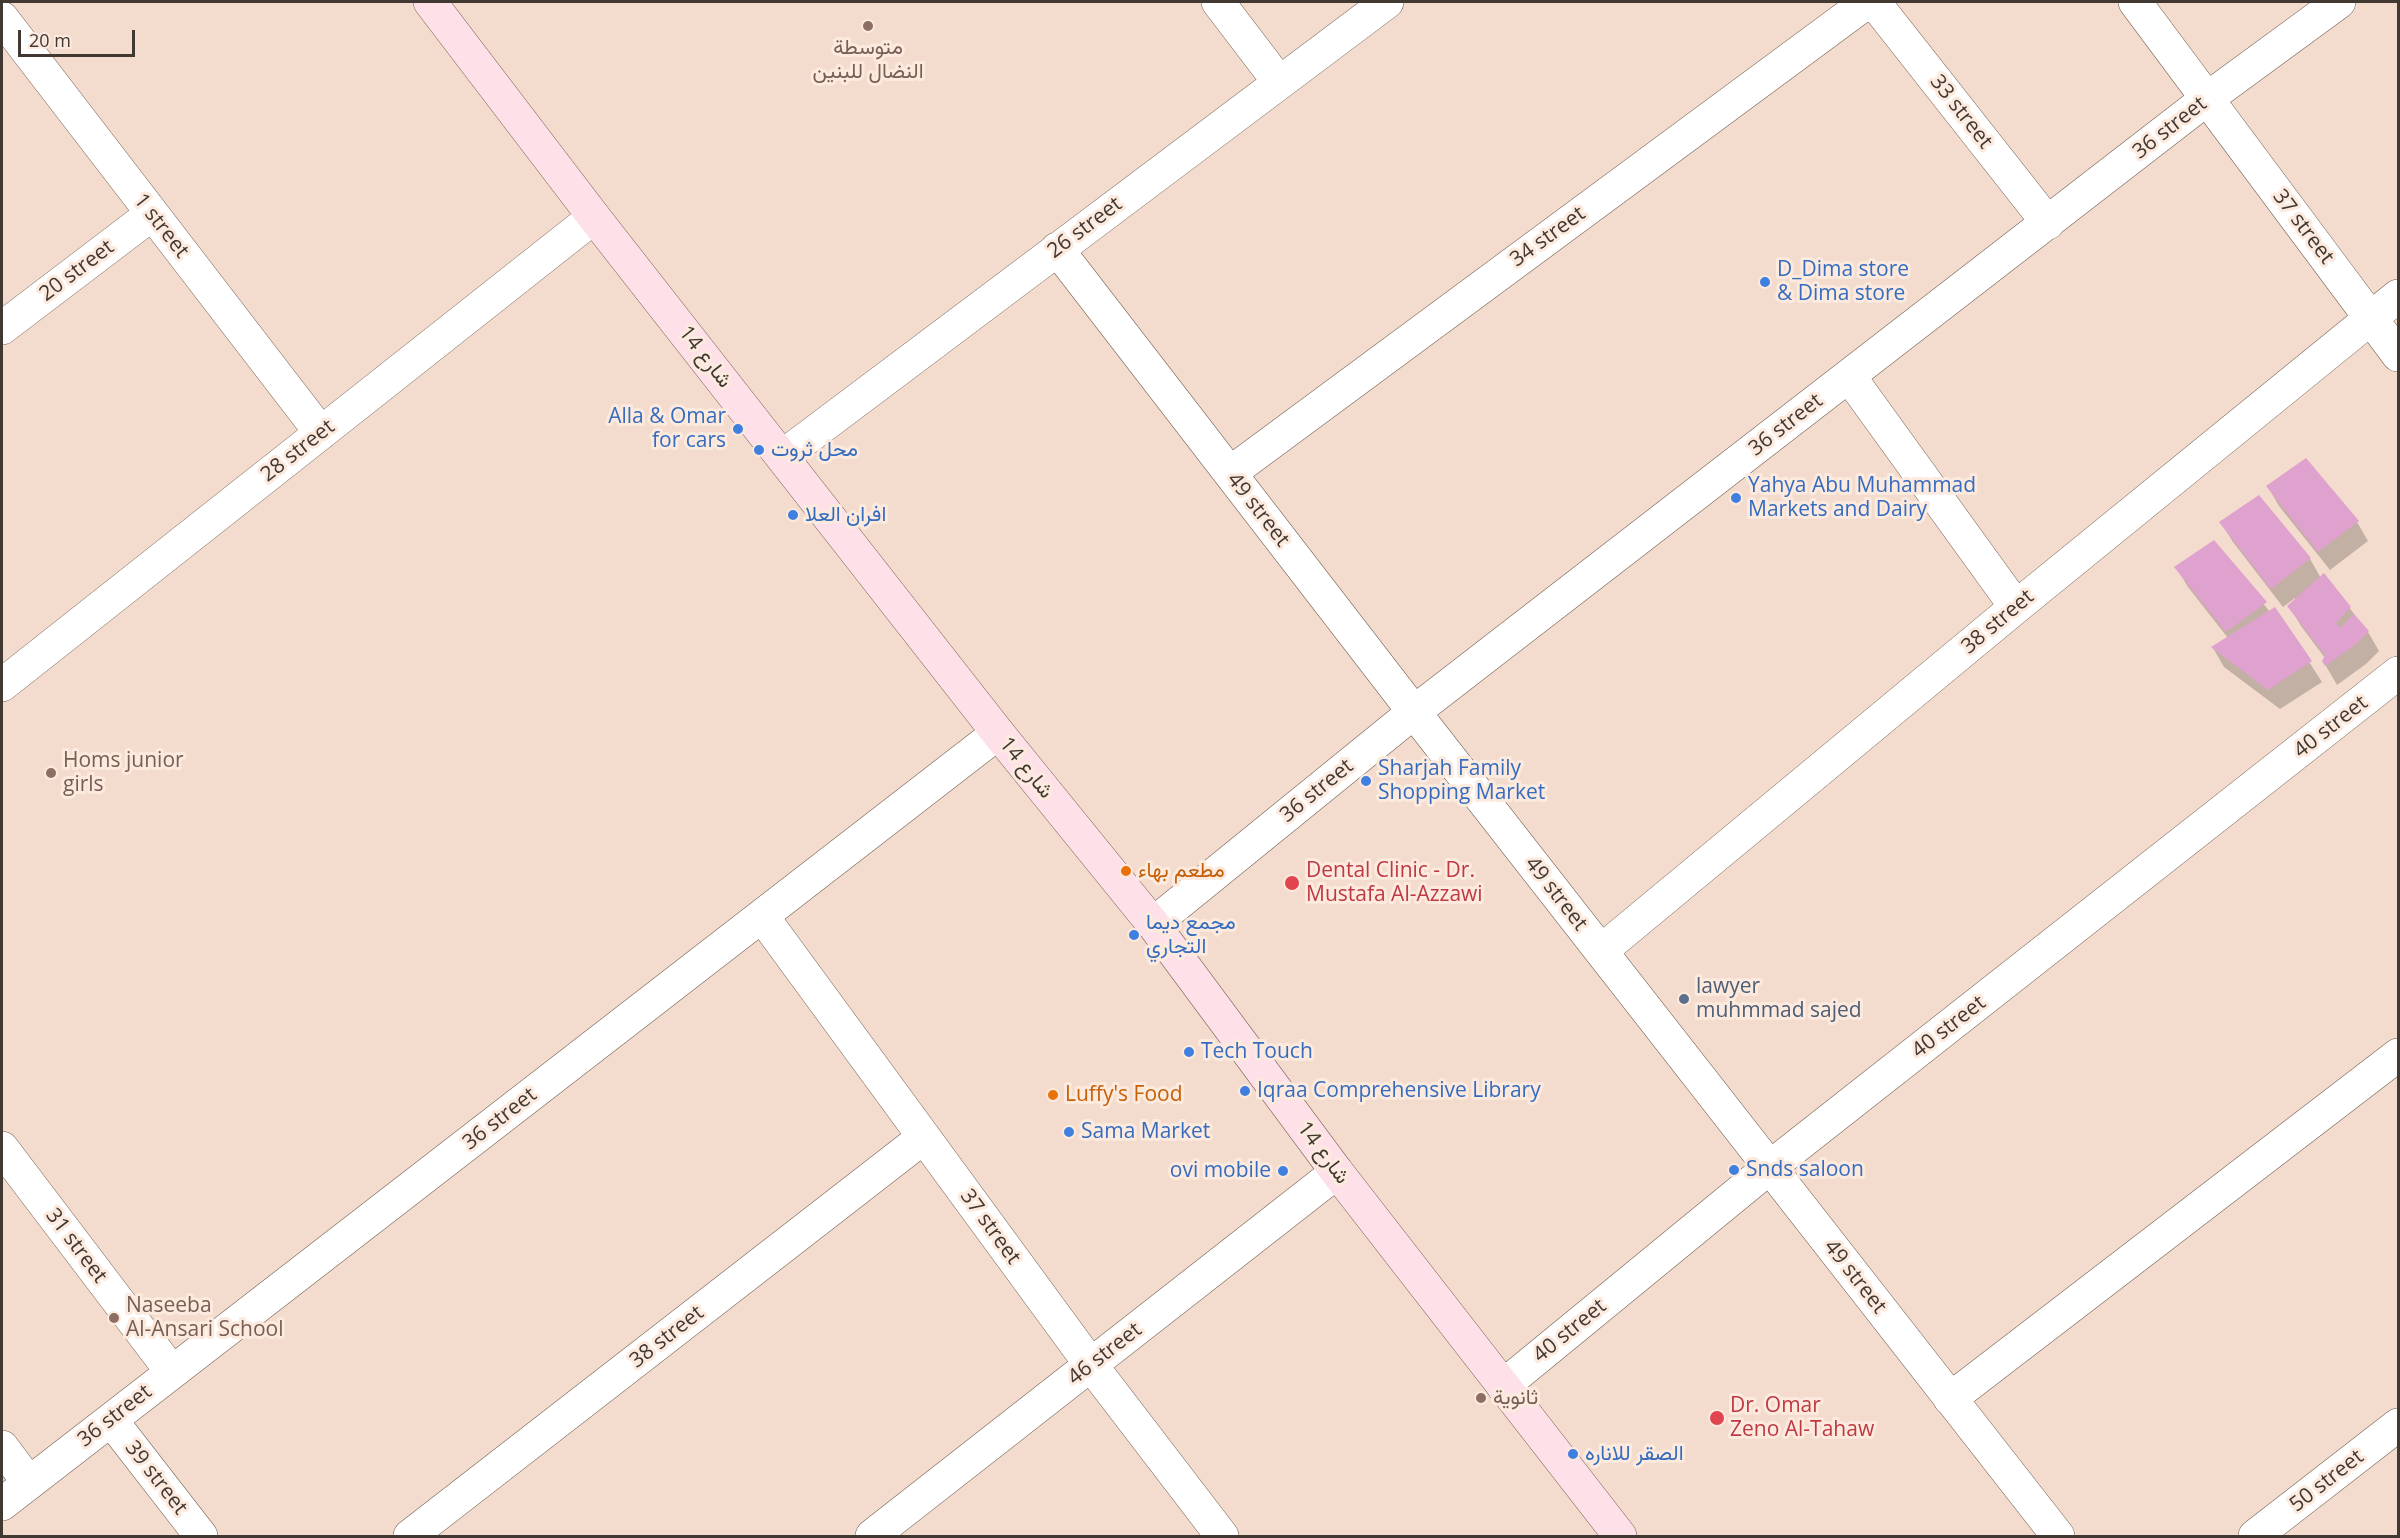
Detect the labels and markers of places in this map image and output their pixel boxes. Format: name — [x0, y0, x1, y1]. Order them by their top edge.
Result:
marker: متوسطة النضال للبنين — [861, 19, 875, 33]
place label: متوسطة النضال للبنين — [813, 35, 923, 85]
place label: D_Dima store & Dima store — [1777, 257, 1909, 307]
marker: D_Dima store & Dima store — [1758, 275, 1772, 289]
place label: Alla & Omar for cars — [608, 404, 726, 454]
marker: Alla & Omar for cars — [731, 422, 745, 436]
place label: محل ثروت — [771, 437, 858, 463]
marker: محل ثروت — [752, 443, 766, 457]
place label: Yahya Abu Muhammad Markets and Dairy — [1748, 473, 1976, 523]
marker: Yahya Abu Muhammad Markets and Dairy — [1729, 491, 1743, 505]
place label: افران العلا — [805, 502, 886, 528]
marker: افران العلا — [786, 508, 800, 522]
place label: Homs junior girls — [63, 748, 184, 798]
place label: Sharjah Family Shopping Market — [1378, 756, 1545, 806]
marker: Homs junior girls — [44, 766, 58, 780]
marker: Sharjah Family Shopping Market — [1359, 774, 1373, 788]
place label: مطعم بهاء — [1138, 858, 1225, 884]
place label: Dental Clinic - Dr. Mustafa Al-Azzawi — [1306, 858, 1483, 908]
marker: مطعم بهاء — [1119, 864, 1133, 878]
marker: Dental Clinic - Dr. Mustafa Al-Azzawi — [1283, 874, 1301, 892]
place label: مجمع ديما التجاري — [1146, 910, 1236, 960]
marker: مجمع ديما التجاري — [1127, 928, 1141, 942]
place label: lawyer muhmmad sajed — [1696, 974, 1862, 1024]
marker: lawyer muhmmad sajed — [1677, 992, 1691, 1006]
place label: Tech Touch — [1201, 1039, 1313, 1065]
marker: Tech Touch — [1182, 1045, 1196, 1059]
place label: Iqraa Comprehensive Library — [1257, 1078, 1541, 1104]
place label: Luffy's Food — [1065, 1082, 1183, 1108]
marker: Iqraa Comprehensive Library — [1238, 1084, 1252, 1098]
marker: Luffy's Food — [1046, 1088, 1060, 1102]
place label: Sama Market — [1081, 1119, 1210, 1145]
marker: Sama Market — [1062, 1125, 1076, 1139]
place label: Snds saloon — [1746, 1157, 1864, 1183]
place label: ovi mobile — [1170, 1158, 1271, 1184]
marker: Snds saloon — [1727, 1163, 1741, 1177]
marker: ovi mobile — [1276, 1164, 1290, 1178]
place label: Naseeba Al-Ansari School — [126, 1293, 284, 1343]
marker: Naseeba Al-Ansari School — [107, 1311, 121, 1325]
place label: ثانوية — [1493, 1385, 1538, 1411]
marker: ثانوية — [1474, 1391, 1488, 1405]
place label: Dr. Omar Zeno Al-Tahaw — [1730, 1393, 1874, 1443]
marker: Dr. Omar Zeno Al-Tahaw — [1708, 1409, 1726, 1427]
place label: الصقر للاناره — [1585, 1441, 1684, 1467]
marker: الصقر للاناره — [1566, 1447, 1580, 1461]

